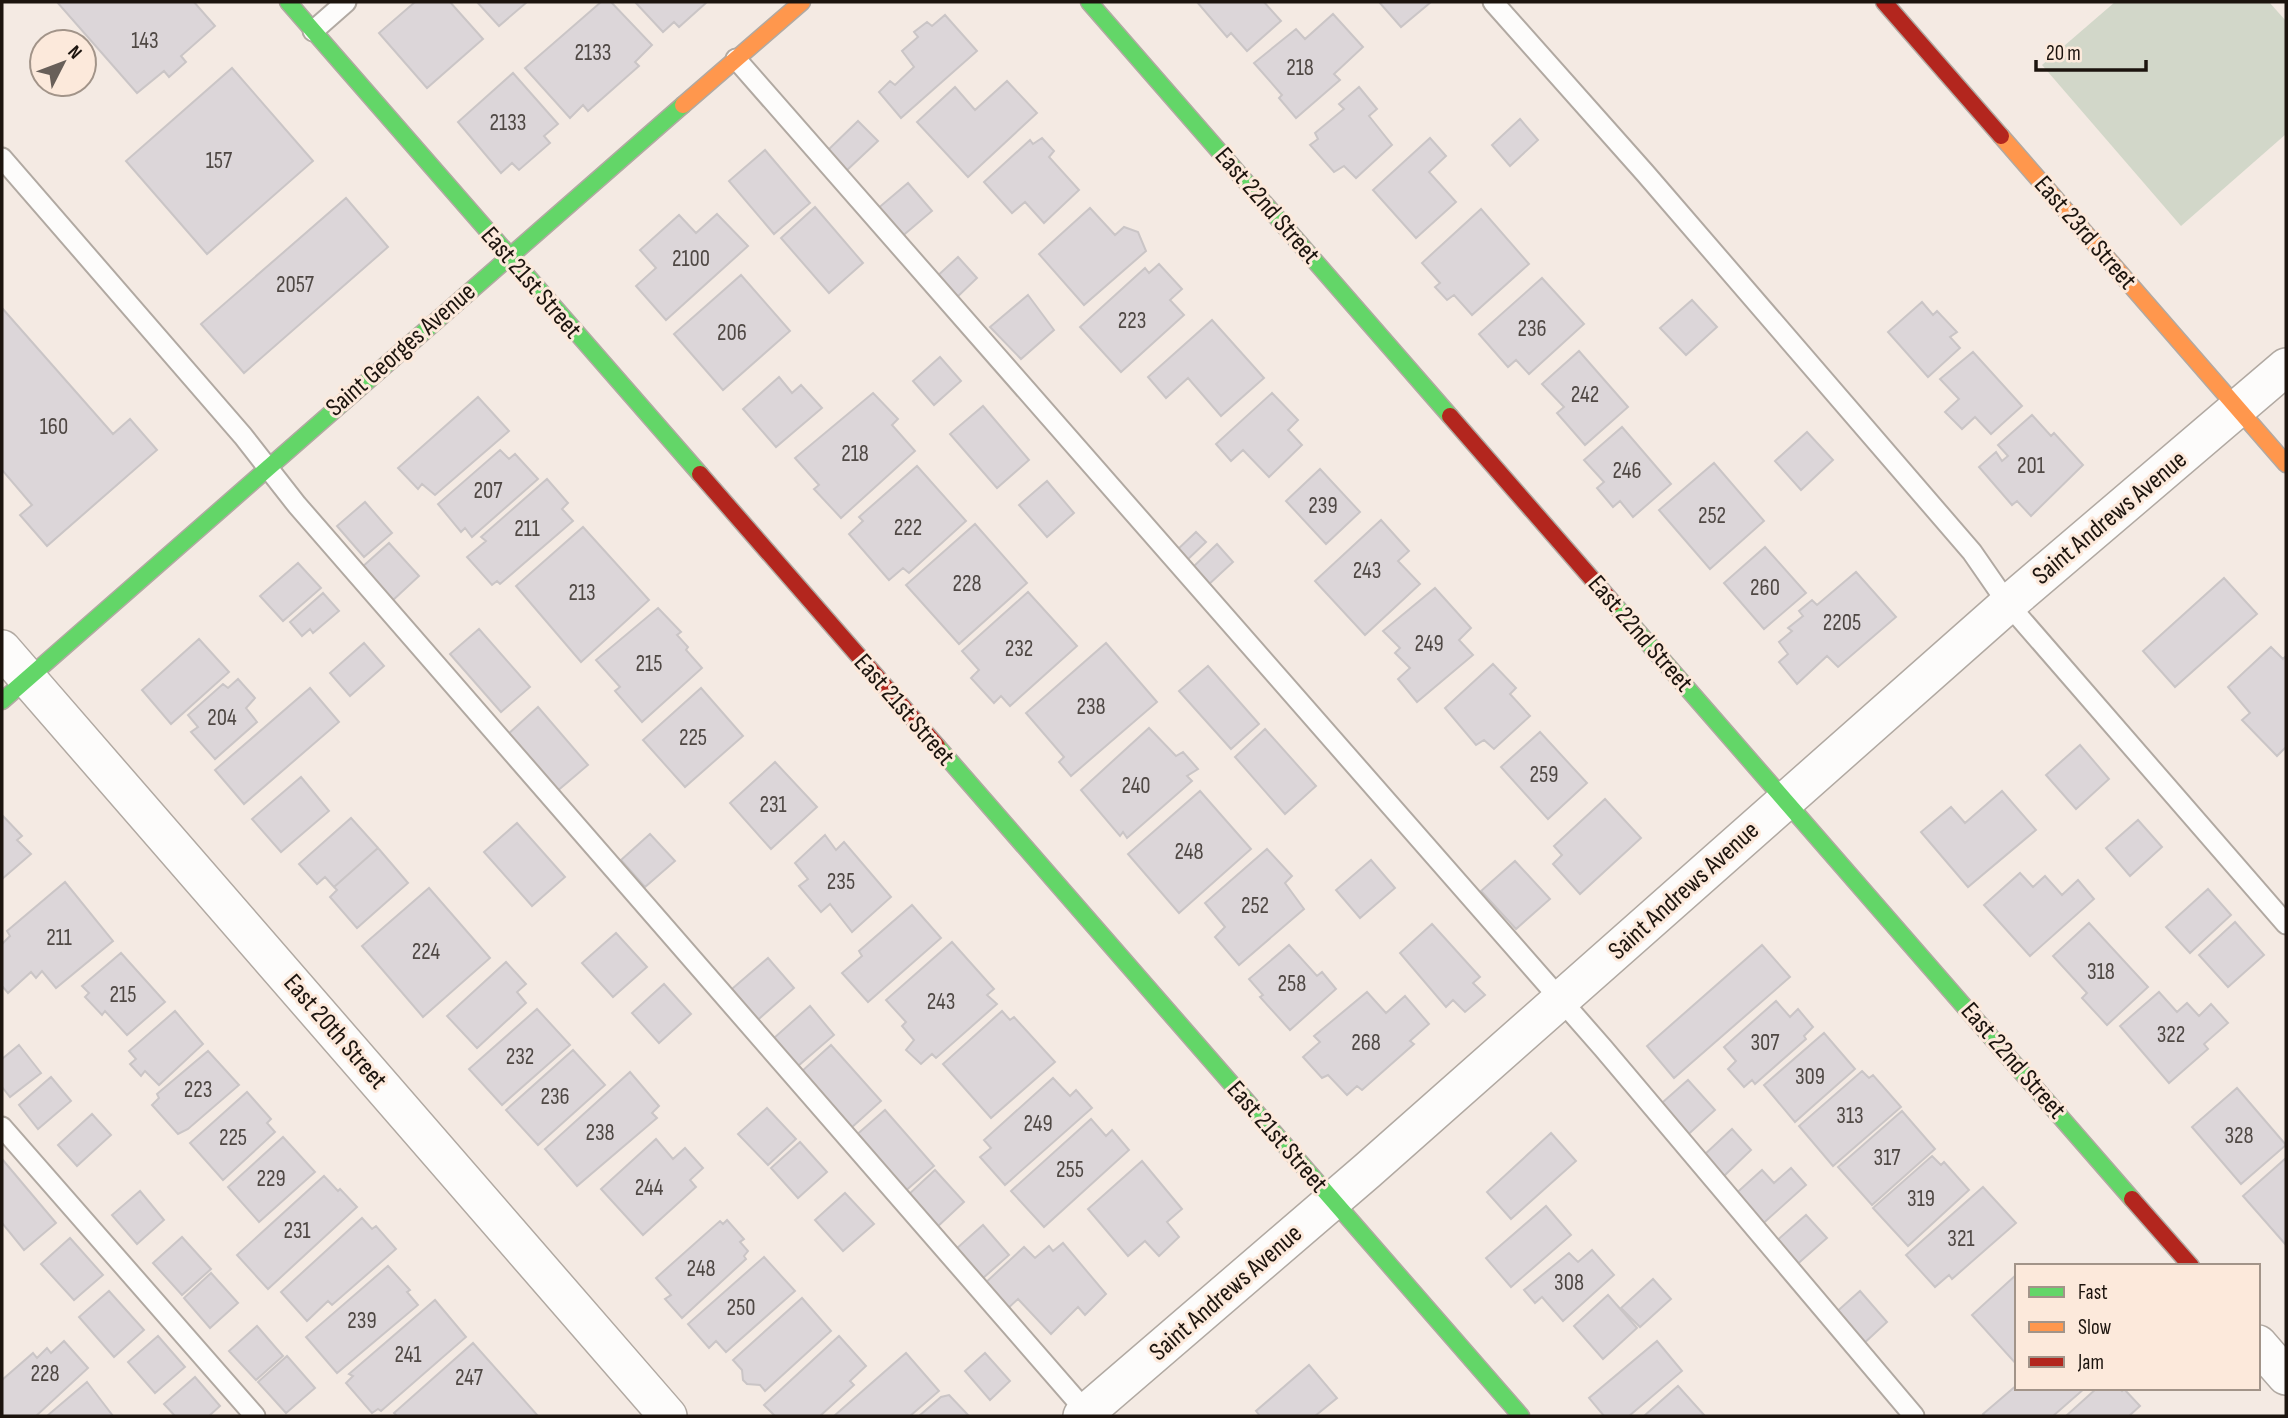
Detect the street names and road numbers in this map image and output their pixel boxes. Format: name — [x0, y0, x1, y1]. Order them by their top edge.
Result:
street label: East 22nd Street — [1208, 141, 1326, 271]
street label: East 23rd Street — [2027, 170, 2143, 296]
street label: East 21st Street — [474, 221, 588, 345]
street label: Saint Georges Avenue — [320, 277, 482, 423]
street label: Saint Andrews Avenue — [2027, 444, 2193, 592]
street label: East 22nd Street — [1581, 569, 1699, 699]
street label: East 21st Street — [847, 648, 961, 772]
street label: Saint Andrews Avenue — [1602, 815, 1766, 967]
street label: East 20th Street — [277, 968, 393, 1096]
street label: East 22nd Street — [1954, 996, 2072, 1126]
street label: East 21st Street — [1220, 1075, 1334, 1199]
street label: Saint Andrews Avenue — [1143, 1218, 1309, 1368]

